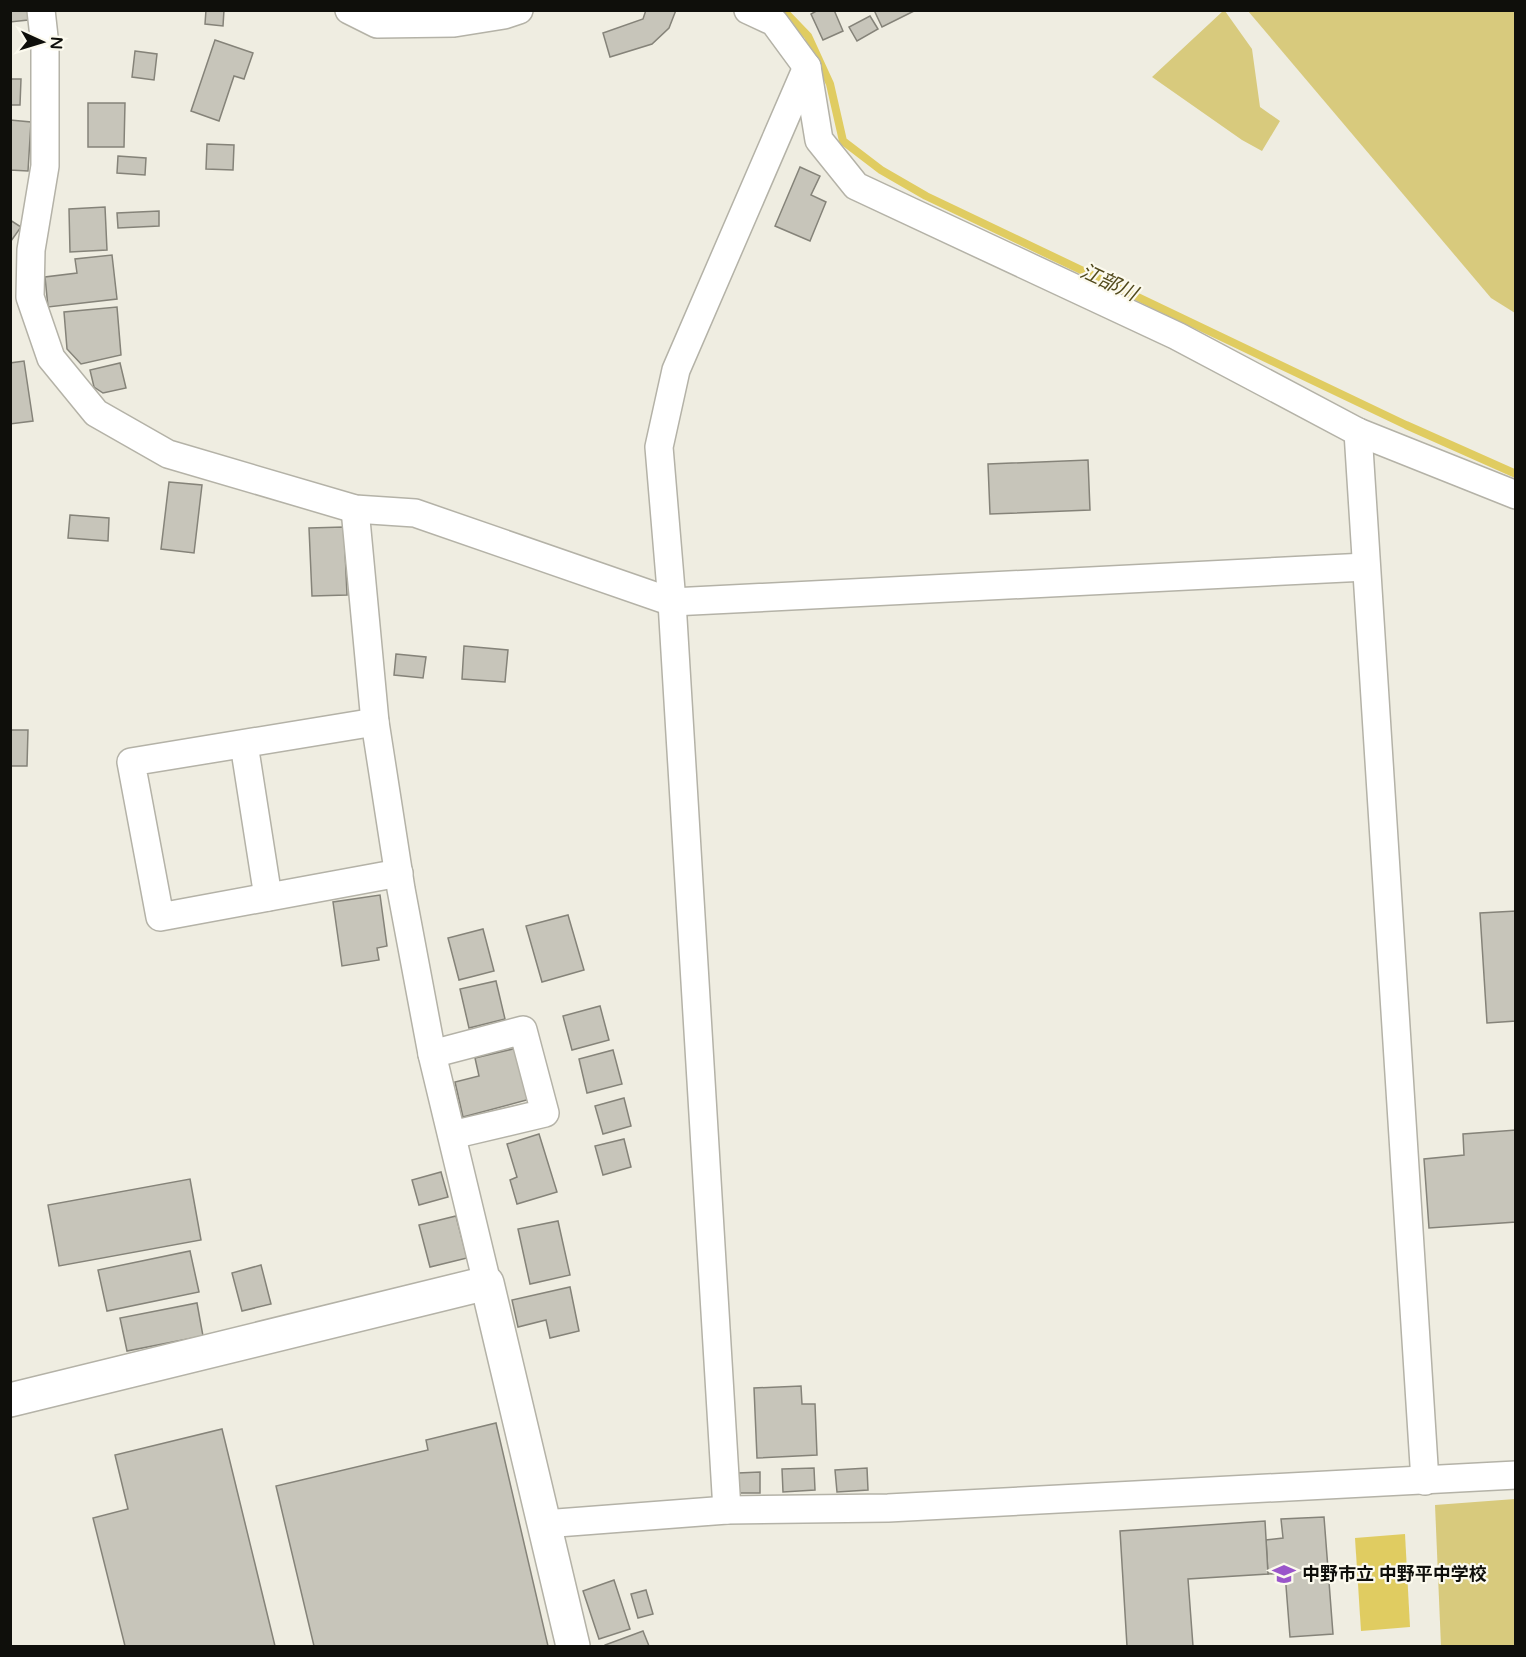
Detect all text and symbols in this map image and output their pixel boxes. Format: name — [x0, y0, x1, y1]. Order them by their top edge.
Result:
north arrow — [12, 12, 72, 72]
text: N — [46, 36, 66, 50]
water label: 江部川 — [1076, 259, 1143, 307]
school or university icon: 中野市立 中野平中学校 — [1271, 1561, 1297, 1587]
place label: 中野市立 中野平中学校 — [1302, 1563, 1487, 1585]

